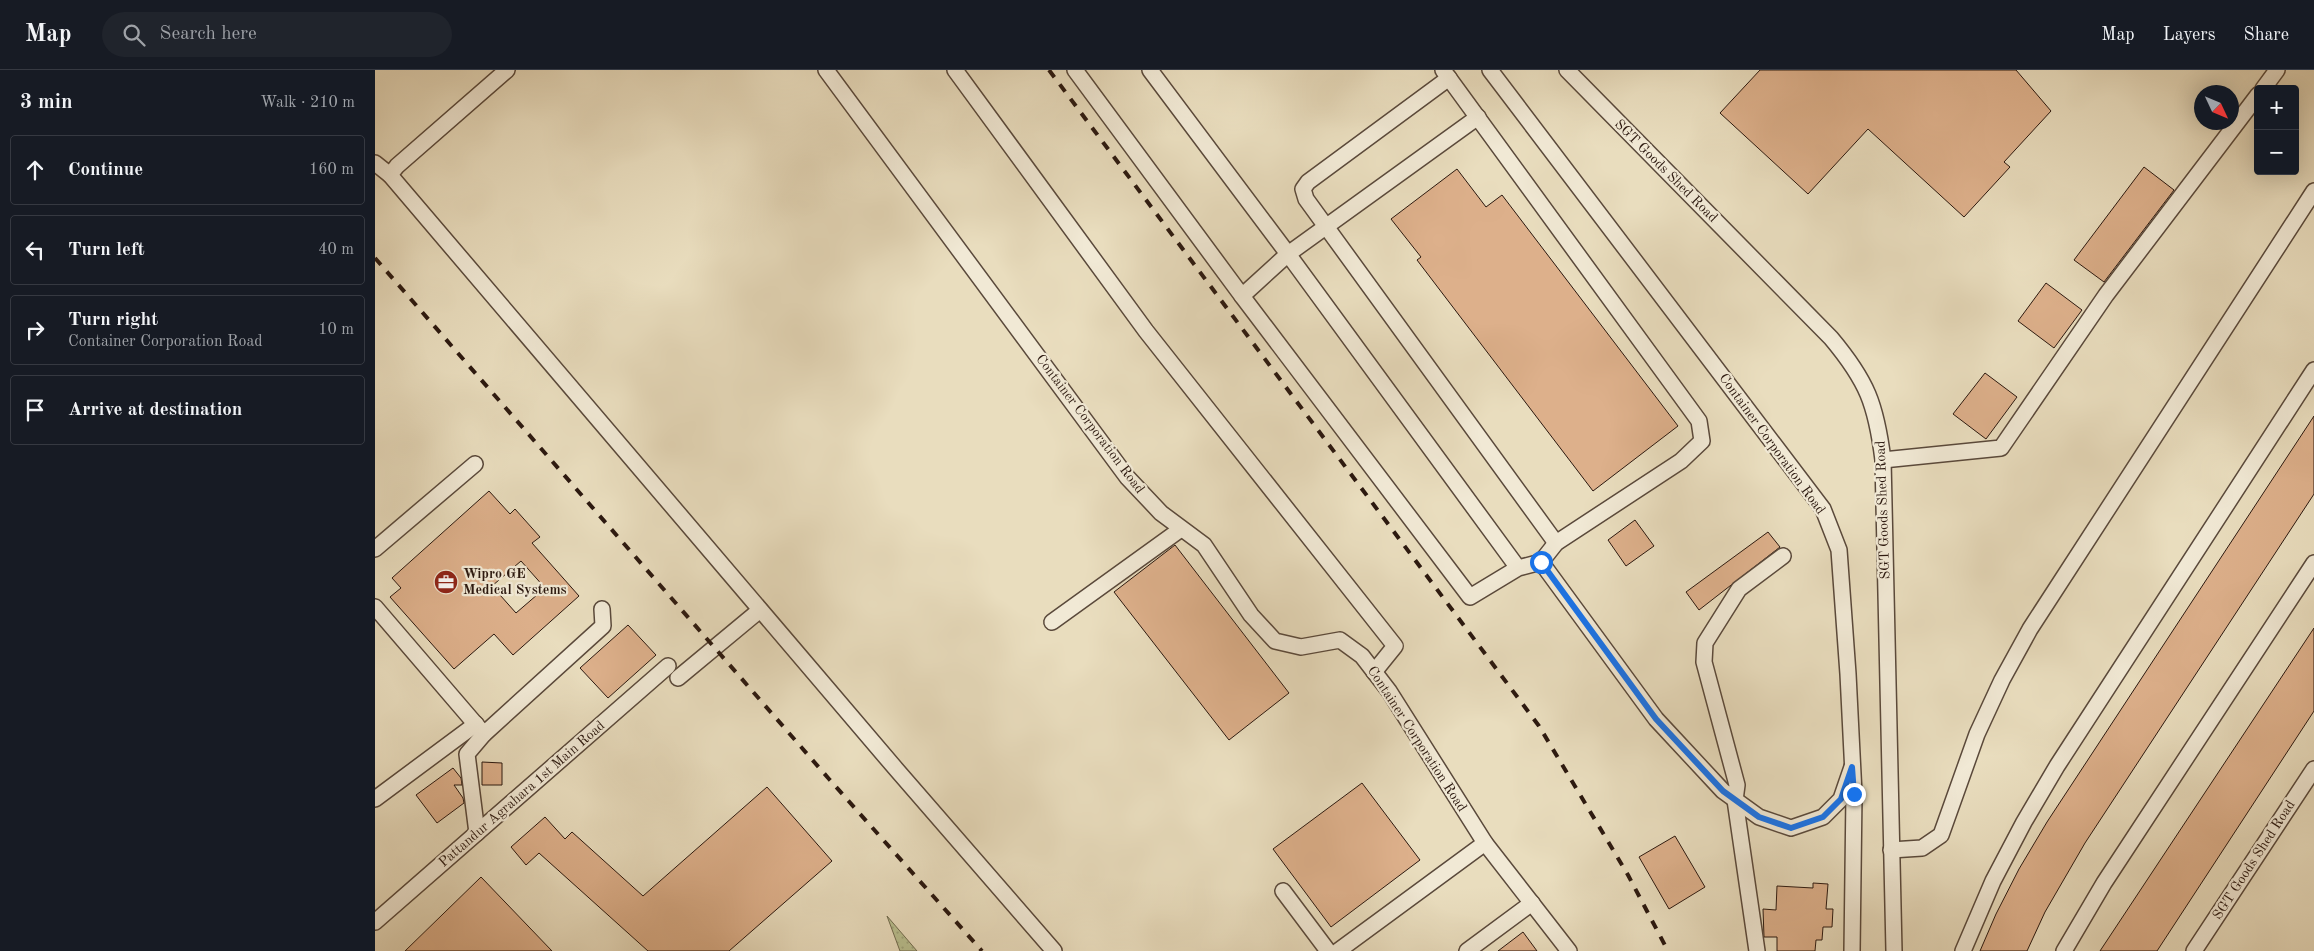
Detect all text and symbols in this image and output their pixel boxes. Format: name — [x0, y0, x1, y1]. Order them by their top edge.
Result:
search box — [102, 12, 452, 57]
icon: search — [120, 21, 148, 49]
text: Map — [25, 23, 72, 47]
text: Search here — [160, 25, 257, 44]
text: Map — [2101, 26, 2135, 44]
text: Layers — [2163, 26, 2215, 44]
text: Share — [2243, 26, 2289, 44]
north arrow — [2194, 85, 2239, 130]
map controls — [2254, 85, 2299, 175]
button: + — [2254, 85, 2299, 130]
text: 3 min — [20, 92, 73, 113]
text: Walk · 210 m — [260, 95, 355, 111]
street label: SGT Goods Shed Road — [1612, 117, 1720, 225]
button: − — [2254, 130, 2299, 175]
icon: ahead — [21, 156, 49, 184]
text: Continue — [68, 161, 143, 180]
text: 160 m — [309, 162, 354, 178]
icon: left — [21, 236, 49, 264]
text: Turn left — [68, 241, 145, 260]
text: 40 m — [318, 242, 354, 258]
text: Turn right — [68, 311, 158, 330]
icon: right — [21, 316, 49, 344]
text: 10 m — [318, 322, 354, 338]
text: Container Corporation Road — [68, 334, 263, 350]
street label: Container Corporation Road — [1033, 352, 1147, 496]
street label: Container Corporation Road — [1716, 371, 1828, 517]
icon: arrive — [21, 396, 49, 424]
text: Arrive at destination — [68, 401, 242, 420]
street label: SGT Goods Shed Road — [1874, 440, 1892, 580]
route start — [1530, 551, 1553, 574]
place label: Wipro GE Medical Systems — [463, 567, 567, 597]
office icon: Wipro GE Medical Systems — [433, 569, 459, 595]
street label: Container Corporation Road — [1365, 664, 1469, 814]
street label: Pattandur Agrahara 1st Main Road — [436, 718, 608, 870]
route end — [1843, 783, 1866, 806]
street label: SGT Goods Shed Road — [2210, 798, 2298, 922]

